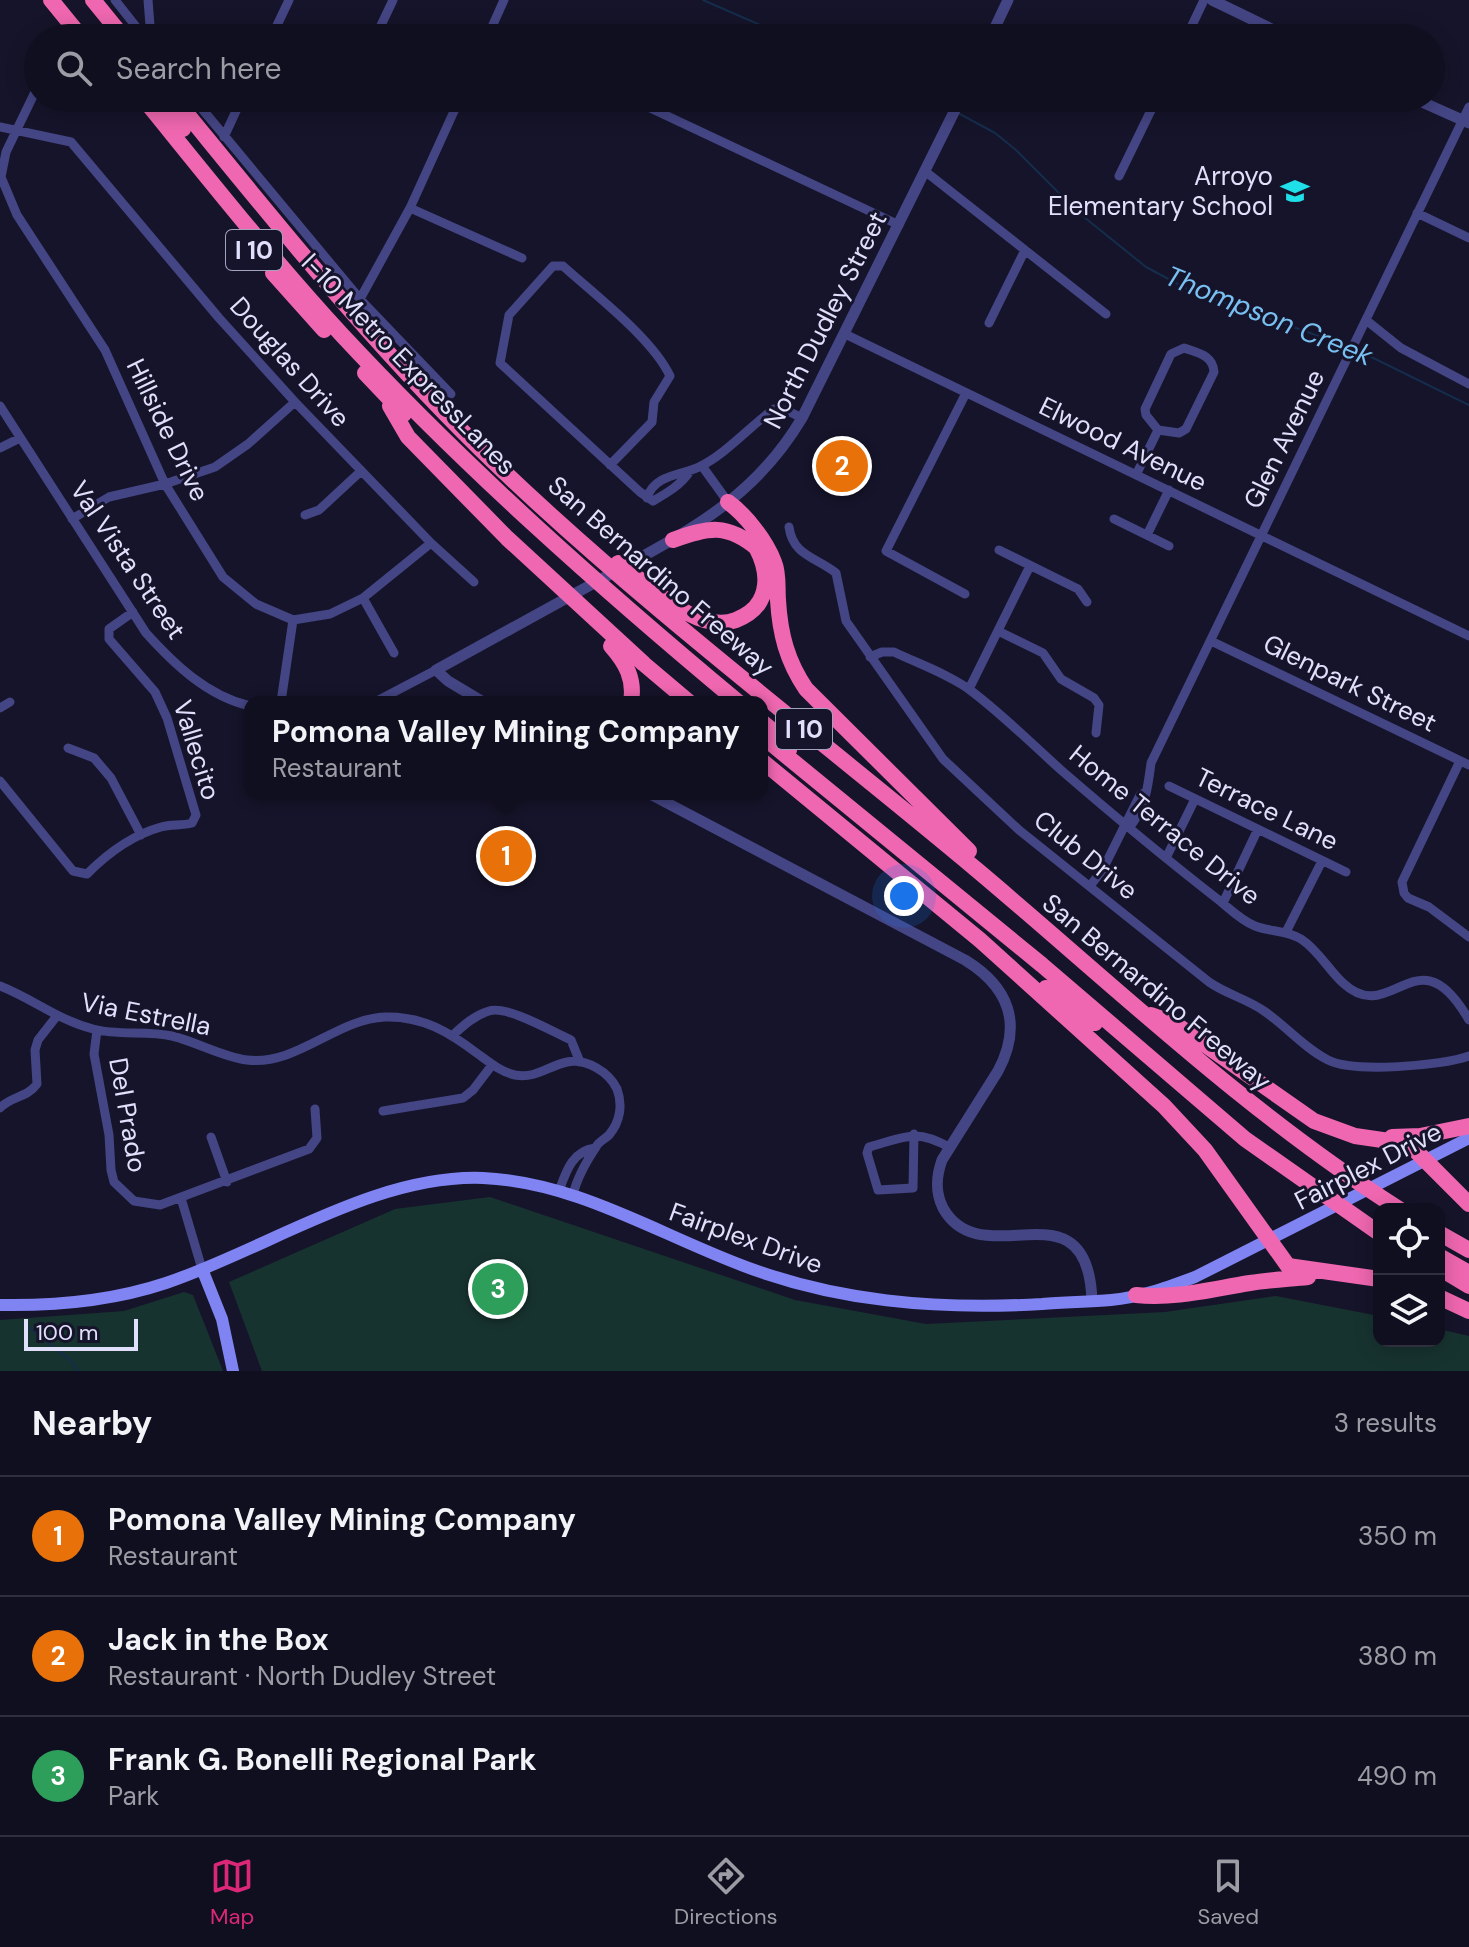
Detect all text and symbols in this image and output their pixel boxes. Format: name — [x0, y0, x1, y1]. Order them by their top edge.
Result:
search box — [24, 24, 1445, 112]
icon: search — [52, 46, 96, 90]
text: Search here — [116, 49, 282, 88]
place label: Arroyo Elementary School — [1048, 159, 1273, 223]
school or university icon: Arroyo Elementary School — [1280, 176, 1310, 206]
street label: North Dudley Street — [756, 206, 894, 434]
road number: I 10 — [226, 230, 282, 270]
street label: I-10 Metro ExpressLanes — [294, 246, 524, 482]
water label: Thompson Creek — [1160, 257, 1379, 375]
street label: Douglas Drive — [222, 290, 358, 434]
street label: Hillside Drive — [119, 353, 217, 507]
street label: Glen Avenue — [1236, 364, 1332, 514]
street label: Elwood Avenue — [1034, 389, 1212, 499]
pin: 2 — [816, 436, 868, 496]
street label: San Bernardino Freeway — [541, 468, 781, 684]
street label: Val Vista Street — [62, 474, 194, 646]
street label: Glenpark Street — [1258, 626, 1442, 740]
street label: Vallecito — [166, 696, 228, 804]
popup — [244, 696, 768, 800]
road number: I 10 — [776, 709, 832, 749]
text: Pomona Valley Mining Company — [272, 712, 740, 751]
street label: Home Terrace Drive — [1062, 737, 1268, 913]
text: Restaurant — [272, 751, 402, 785]
street label: Terrace Lane — [1190, 760, 1344, 858]
street label: Club Drive — [1027, 803, 1145, 907]
pin: 1 — [480, 826, 532, 886]
your location — [884, 876, 924, 916]
street label: San Bernardino Freeway — [1035, 886, 1279, 1098]
street label: Via Estrella — [78, 985, 214, 1043]
street label: Del Prado — [101, 1055, 155, 1175]
street label: Fairplex Drive — [1289, 1114, 1447, 1218]
street label: Fairplex Drive — [665, 1195, 827, 1281]
map controls — [1373, 1203, 1445, 1347]
button: locate — [1373, 1203, 1445, 1275]
pin: 3 — [472, 1259, 524, 1319]
button: layers — [1373, 1275, 1445, 1347]
scale bar — [24, 1315, 138, 1351]
text: 100 m — [36, 1318, 98, 1347]
text: Nearby — [32, 1401, 152, 1446]
text: 3 results — [1334, 1406, 1437, 1440]
text: Pomona Valley Mining Company — [108, 1500, 576, 1539]
text: 1 — [53, 1519, 63, 1553]
text: 350 m — [1358, 1519, 1437, 1553]
text: Restaurant — [108, 1539, 238, 1573]
text: Jack in the Box — [108, 1620, 329, 1659]
text: 2 — [50, 1639, 66, 1673]
text: 380 m — [1358, 1639, 1437, 1673]
text: Restaurant · North Dudley Street — [108, 1659, 496, 1693]
text: Frank G. Bonelli Regional Park — [108, 1740, 537, 1779]
text: 3 — [50, 1759, 66, 1793]
text: 490 m — [1357, 1759, 1437, 1793]
text: Park — [108, 1779, 159, 1813]
tab: Map — [210, 1854, 254, 1931]
tab: Directions — [674, 1854, 778, 1931]
tab: Saved — [1197, 1854, 1259, 1931]

